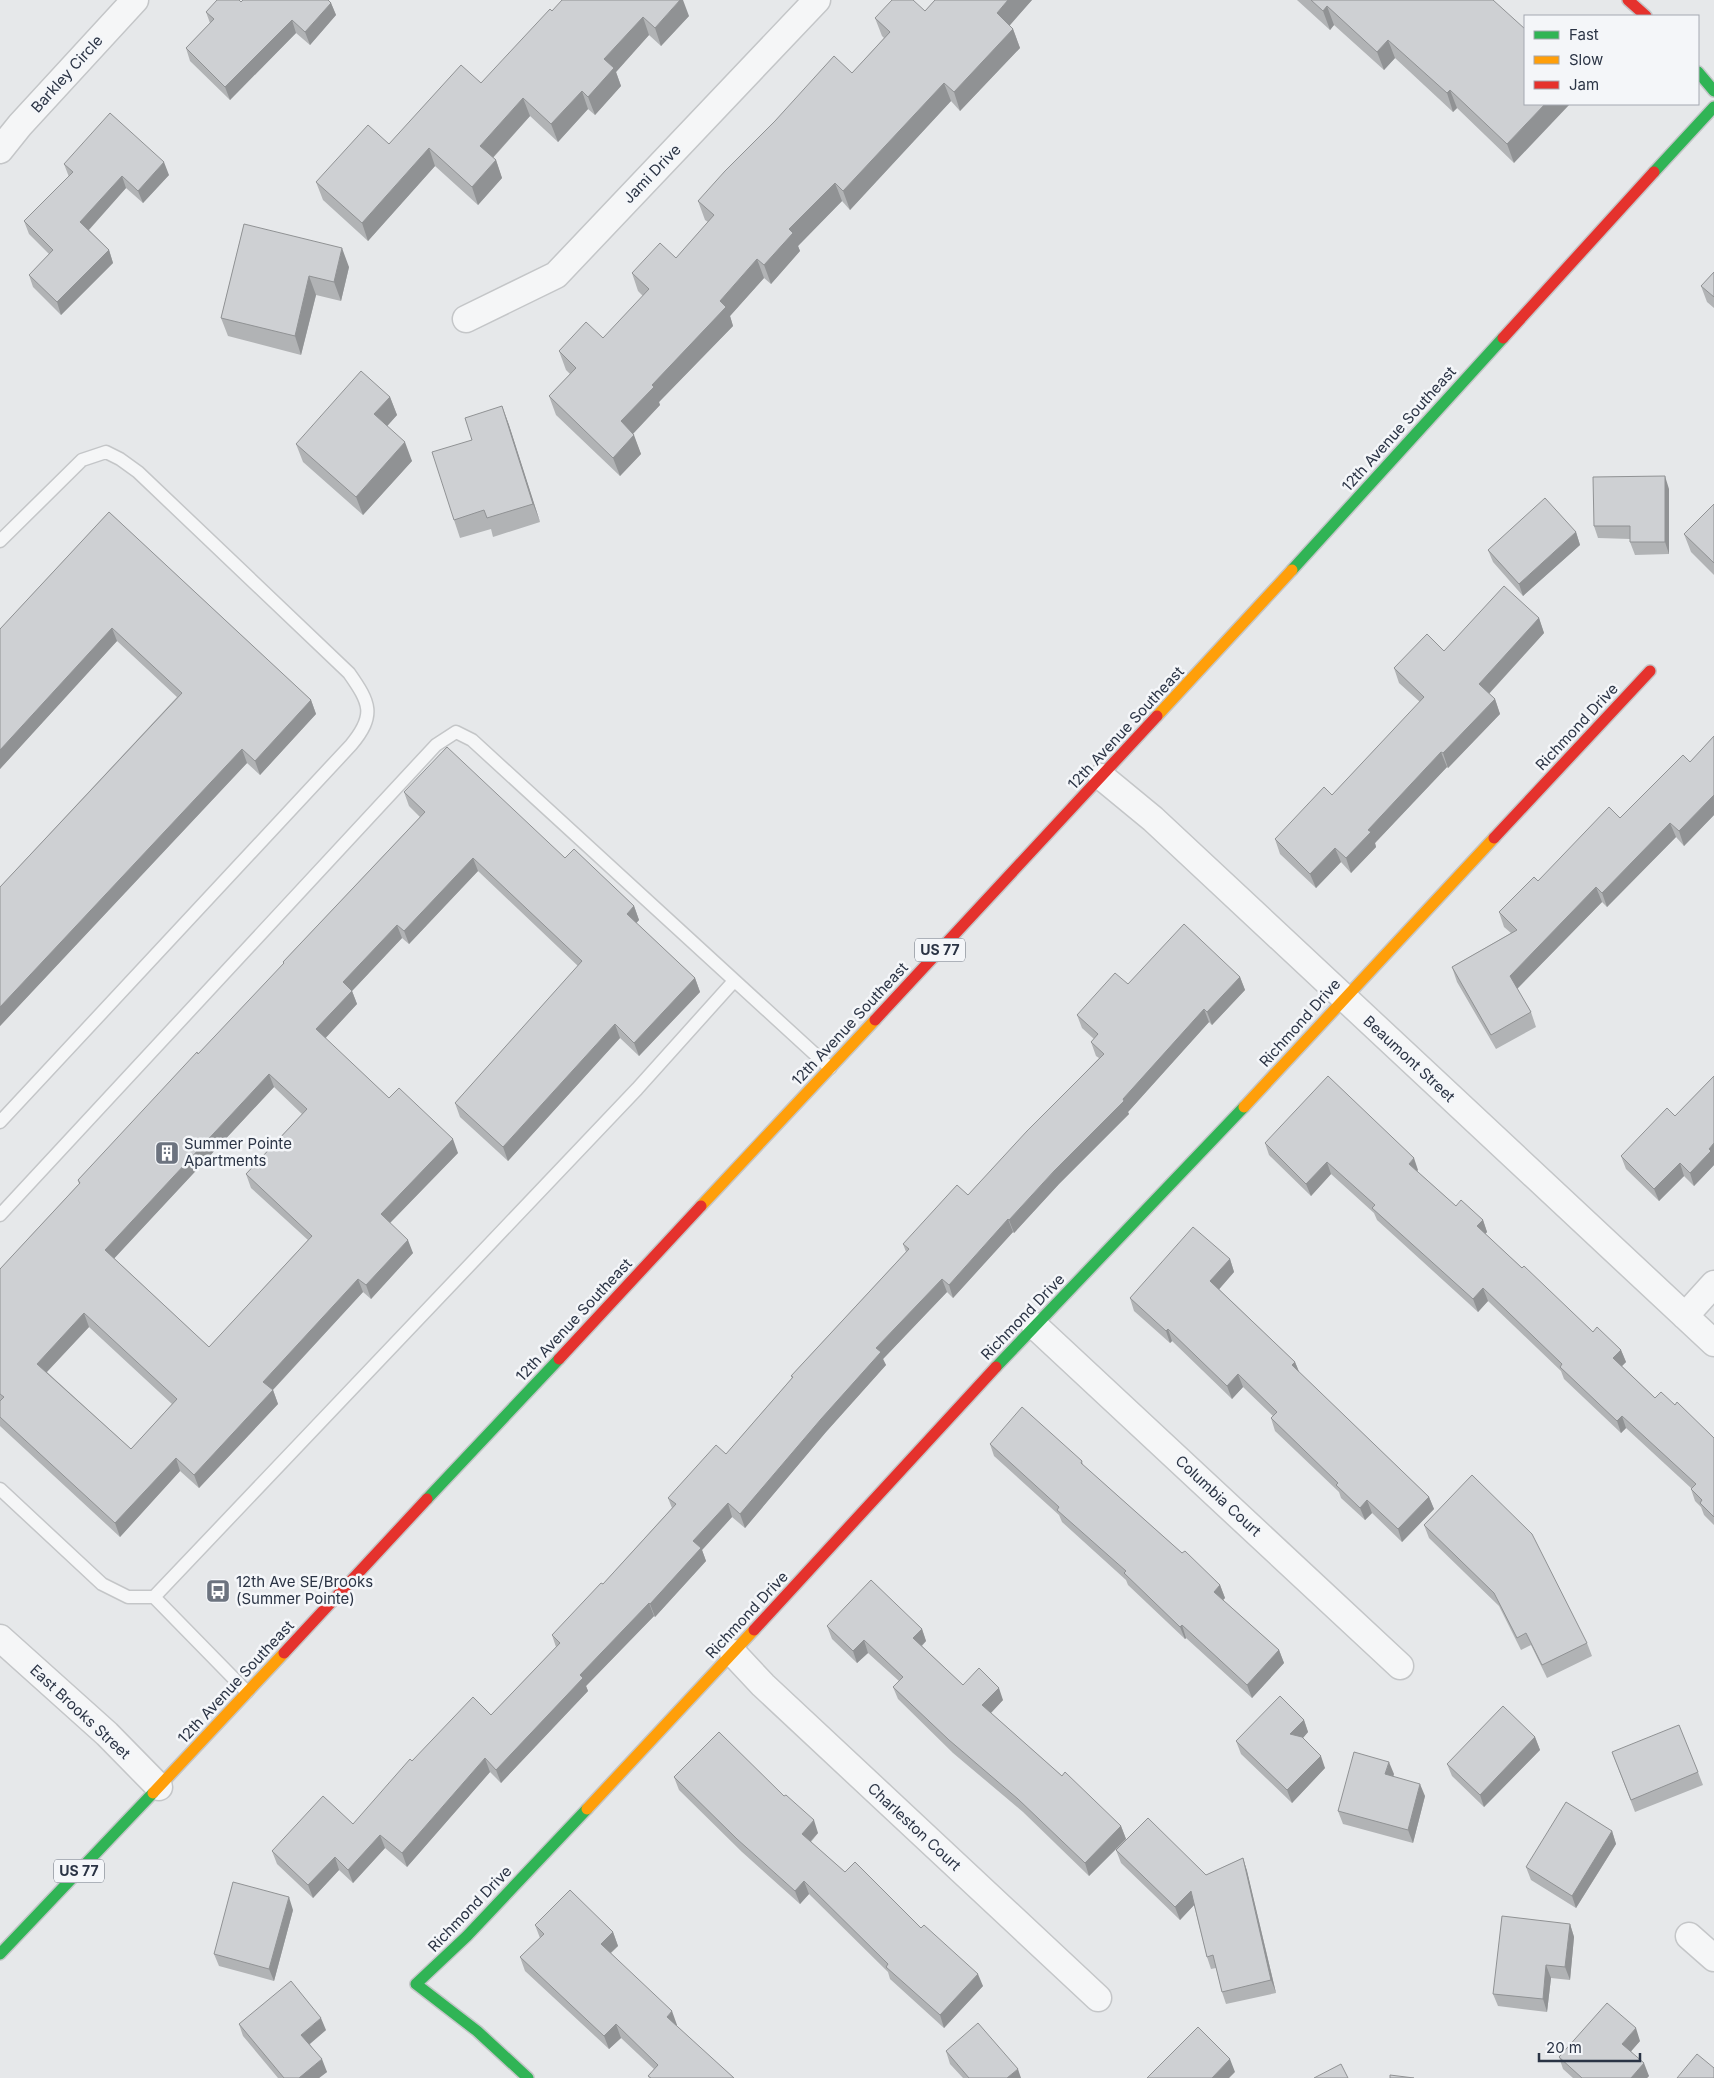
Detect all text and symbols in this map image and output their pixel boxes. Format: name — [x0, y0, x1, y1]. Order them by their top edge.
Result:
legend — [1524, 15, 1699, 105]
text: Fast — [1569, 25, 1599, 44]
street label: Barkley Circle — [27, 31, 106, 116]
text: Slow — [1569, 50, 1603, 69]
text: Jam — [1569, 75, 1599, 94]
street label: Jami Drive — [619, 140, 685, 207]
street label: 12th Avenue Southeast — [1338, 362, 1460, 495]
street label: 12th Avenue Southeast — [1064, 662, 1188, 793]
street label: Richmond Drive — [1531, 679, 1622, 774]
road number: US 77 — [915, 938, 965, 962]
street label: 12th Avenue Southeast — [788, 958, 912, 1089]
street label: Richmond Drive — [1255, 975, 1344, 1071]
street label: Beaumont Street — [1360, 1011, 1459, 1106]
place label: Summer Pointe Apartments — [184, 1134, 292, 1170]
building icon: Summer Pointe Apartments — [154, 1140, 180, 1166]
street label: 12th Avenue Southeast — [512, 1254, 636, 1385]
street label: Richmond Drive — [977, 1270, 1068, 1364]
street label: Columbia Court — [1171, 1451, 1265, 1540]
street label: Richmond Drive — [701, 1567, 792, 1662]
place label: 12th Ave SE/Brooks (Summer Pointe) — [236, 1572, 373, 1608]
bus stop icon: 12th Ave SE/Brooks (Summer Pointe) — [205, 1578, 231, 1604]
street label: 12th Avenue Southeast — [174, 1616, 298, 1747]
street label: East Brooks Street — [26, 1660, 135, 1763]
street label: Charleston Court — [864, 1778, 965, 1875]
road number: US 77 — [54, 1860, 104, 1882]
street label: Richmond Drive — [424, 1862, 515, 1956]
scale bar — [1539, 2030, 1640, 2062]
text: 20 m — [1546, 2038, 1582, 2057]

